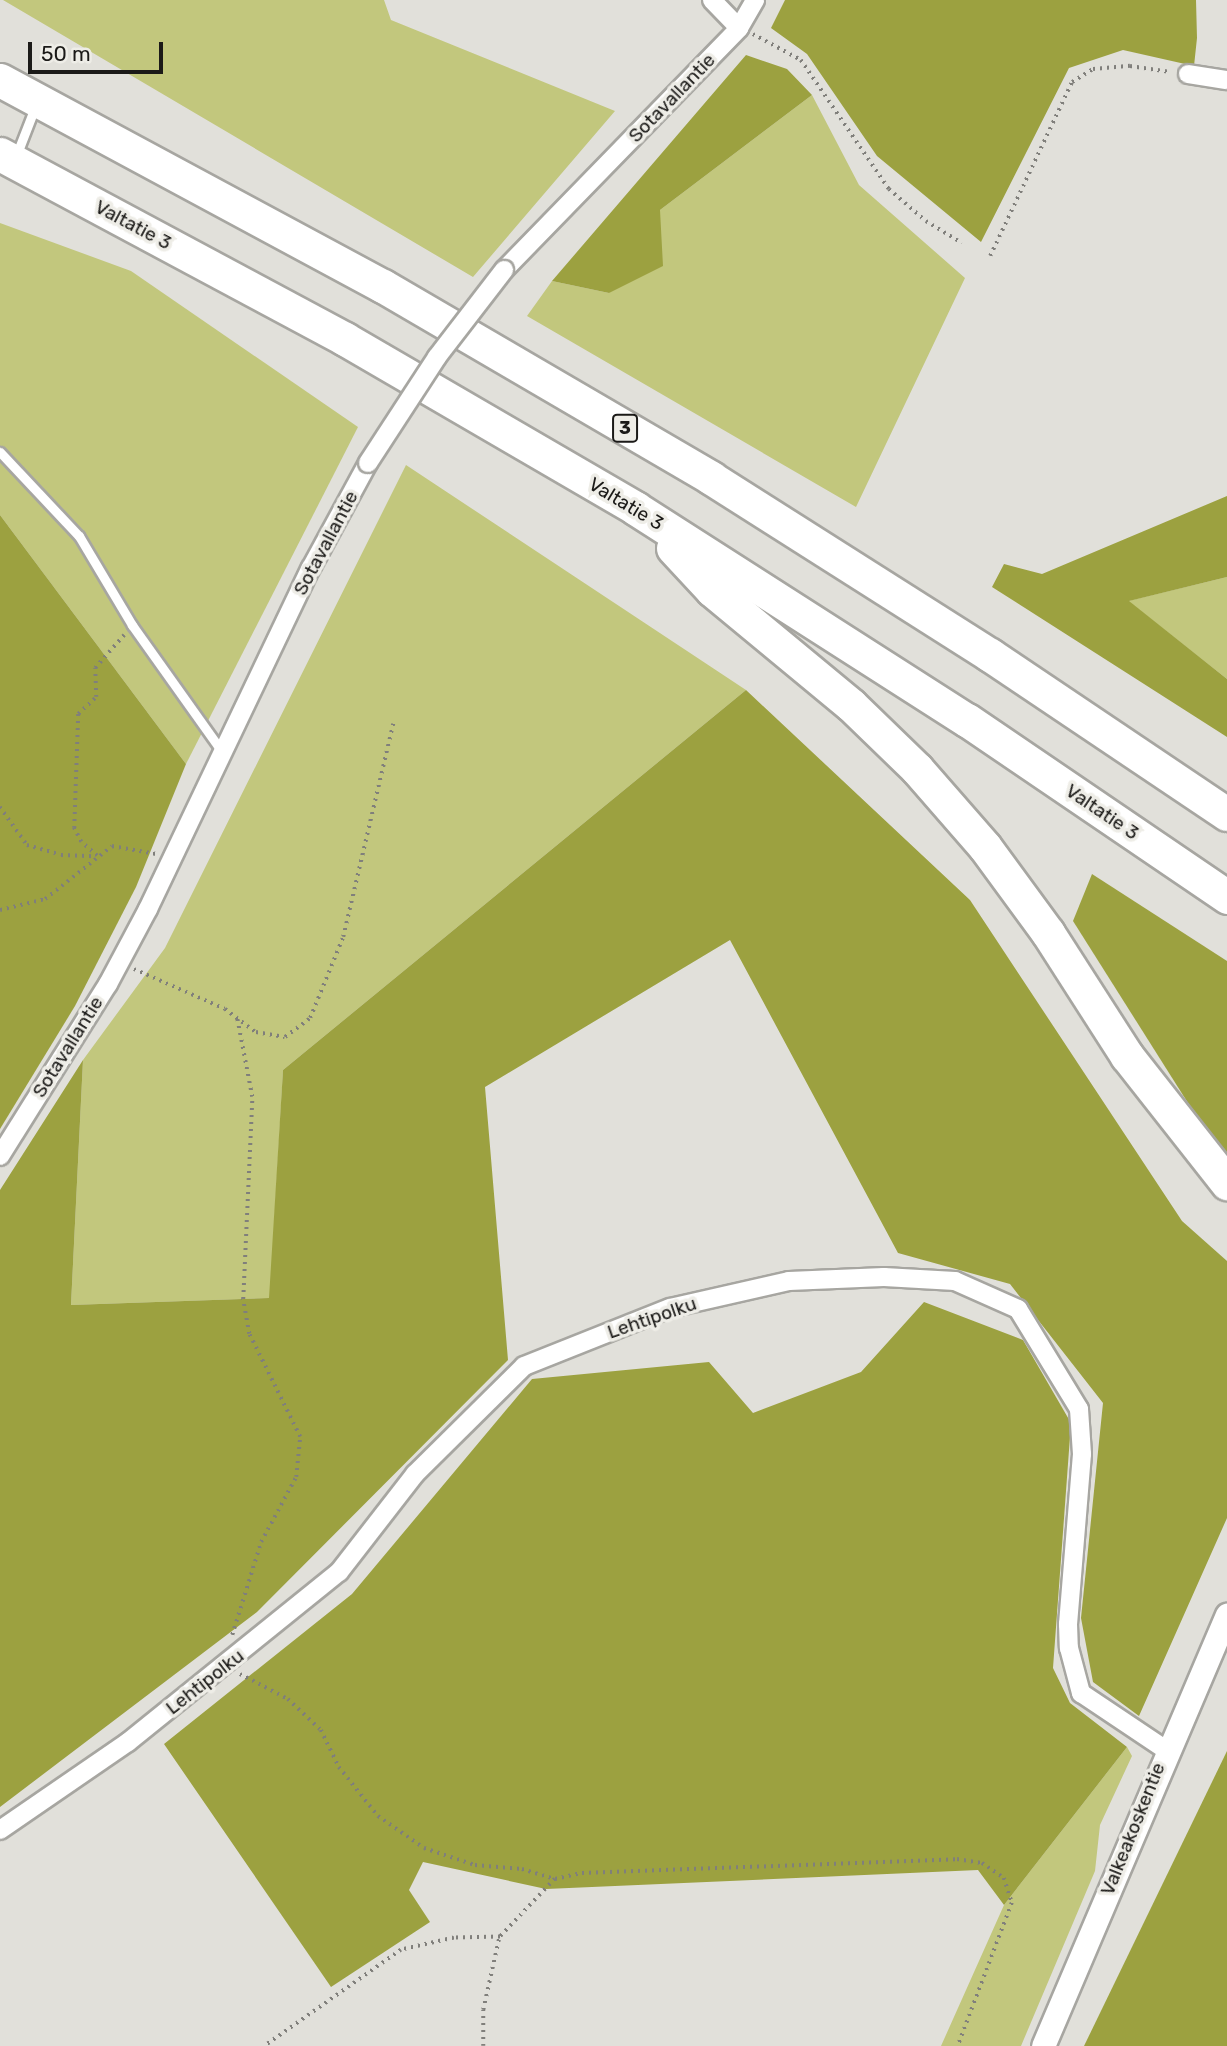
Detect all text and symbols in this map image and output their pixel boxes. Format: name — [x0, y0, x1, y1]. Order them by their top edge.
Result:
scale bar — [32, 28, 166, 72]
text: 50 m — [41, 41, 91, 66]
street label: Sotavallantie — [624, 49, 720, 147]
street label: Valtatie 3 — [91, 195, 175, 255]
road number: 3 — [611, 414, 639, 442]
street label: Valtatie 3 — [585, 473, 667, 535]
street label: Sotavallantie — [289, 487, 363, 599]
street label: Valtatie 3 — [1061, 779, 1143, 845]
street label: Sotavallantie — [28, 992, 108, 1102]
street label: Lehtipolku — [604, 1292, 700, 1344]
street label: Lehtipolku — [161, 1644, 249, 1720]
street label: Valkeakoskentie — [1096, 1759, 1170, 1899]

